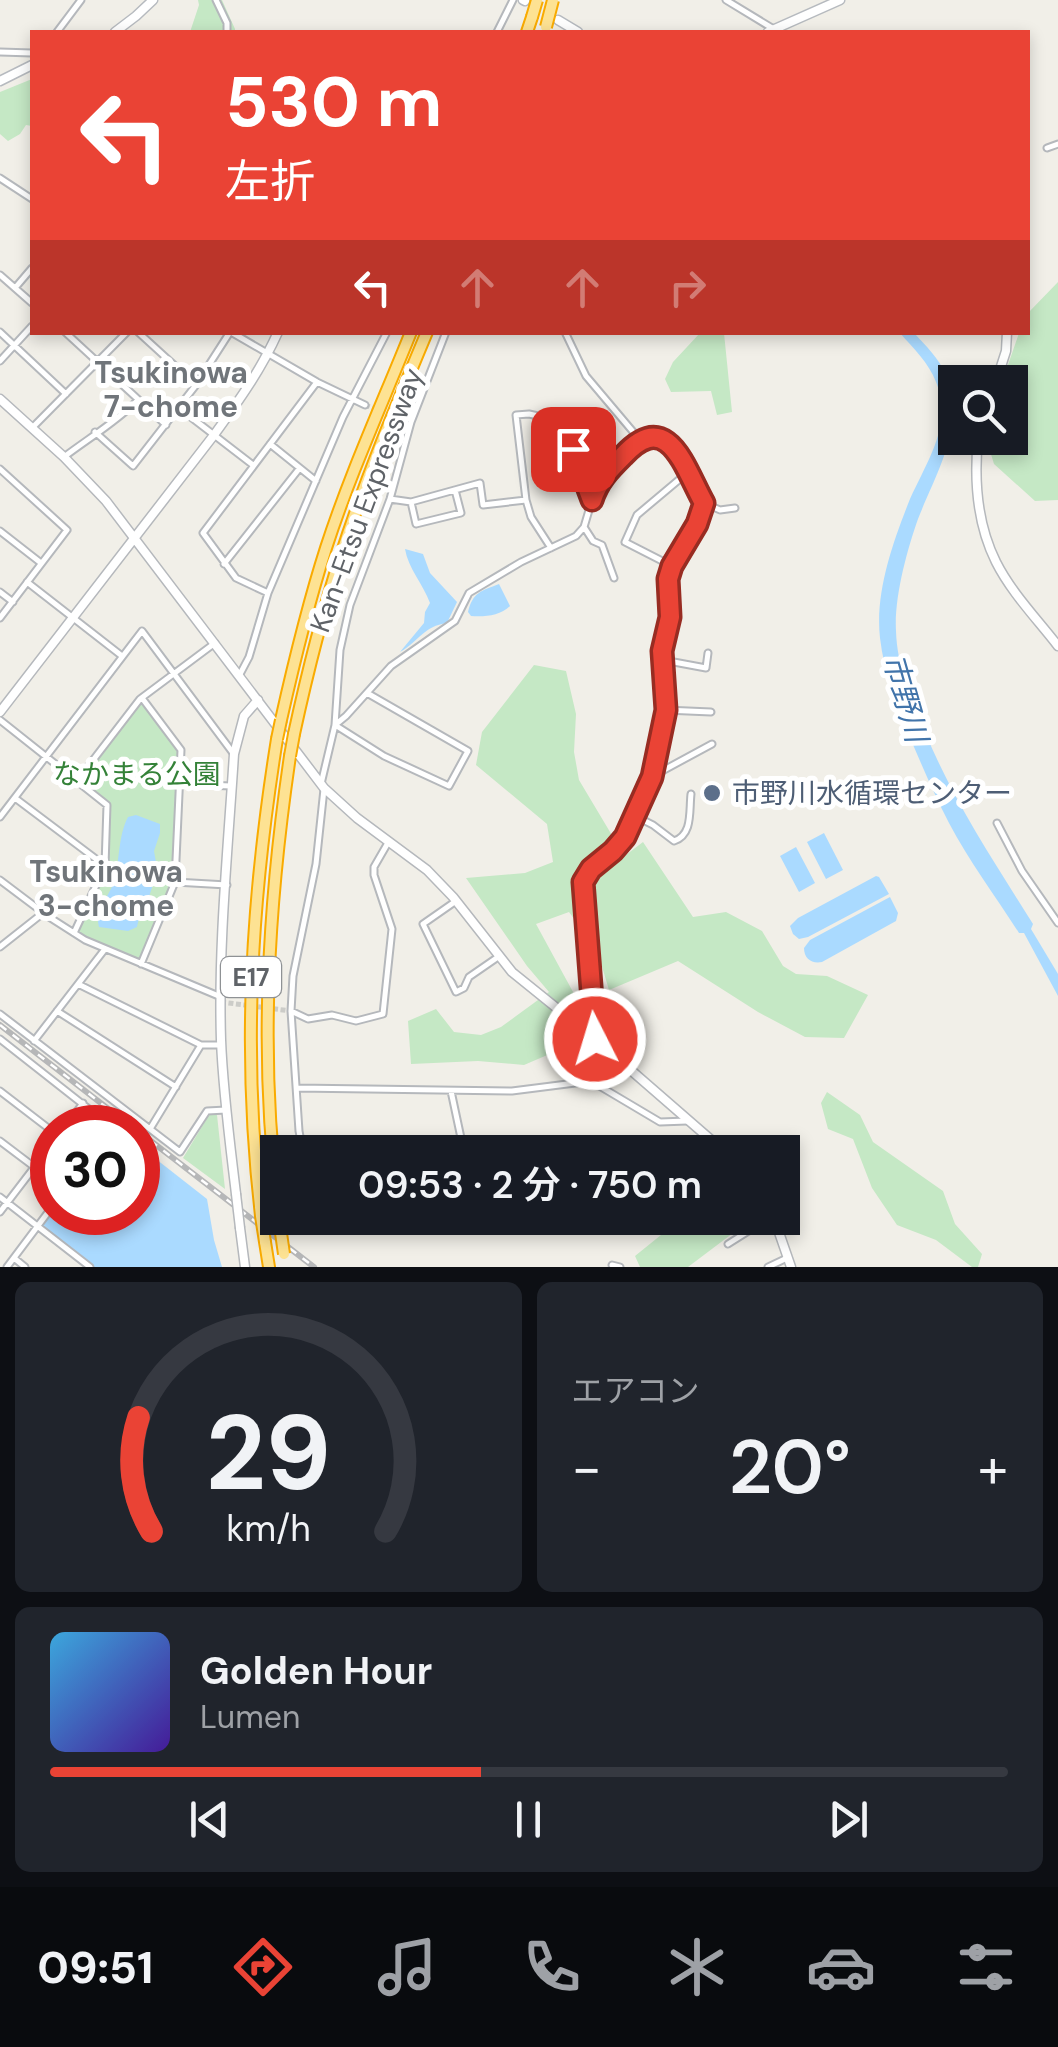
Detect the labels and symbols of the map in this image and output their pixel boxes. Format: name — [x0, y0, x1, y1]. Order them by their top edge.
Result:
district label: Tsukinowa 7-chome — [94, 353, 248, 426]
street label: Kan-Etsu Expressway — [301, 363, 431, 637]
pin — [531, 407, 616, 492]
water label: 市野川 — [874, 649, 937, 749]
park label: なかまる公園 — [53, 756, 221, 793]
place label: 市野川水循環センター — [732, 775, 1012, 812]
marker: 市野川水循環センター — [701, 782, 723, 804]
district label: Tsukinowa 3-chome — [29, 852, 183, 925]
road number: E17 — [221, 957, 281, 997]
position arrow — [543, 987, 647, 1091]
speed limit sign: 30 — [30, 1105, 160, 1235]

